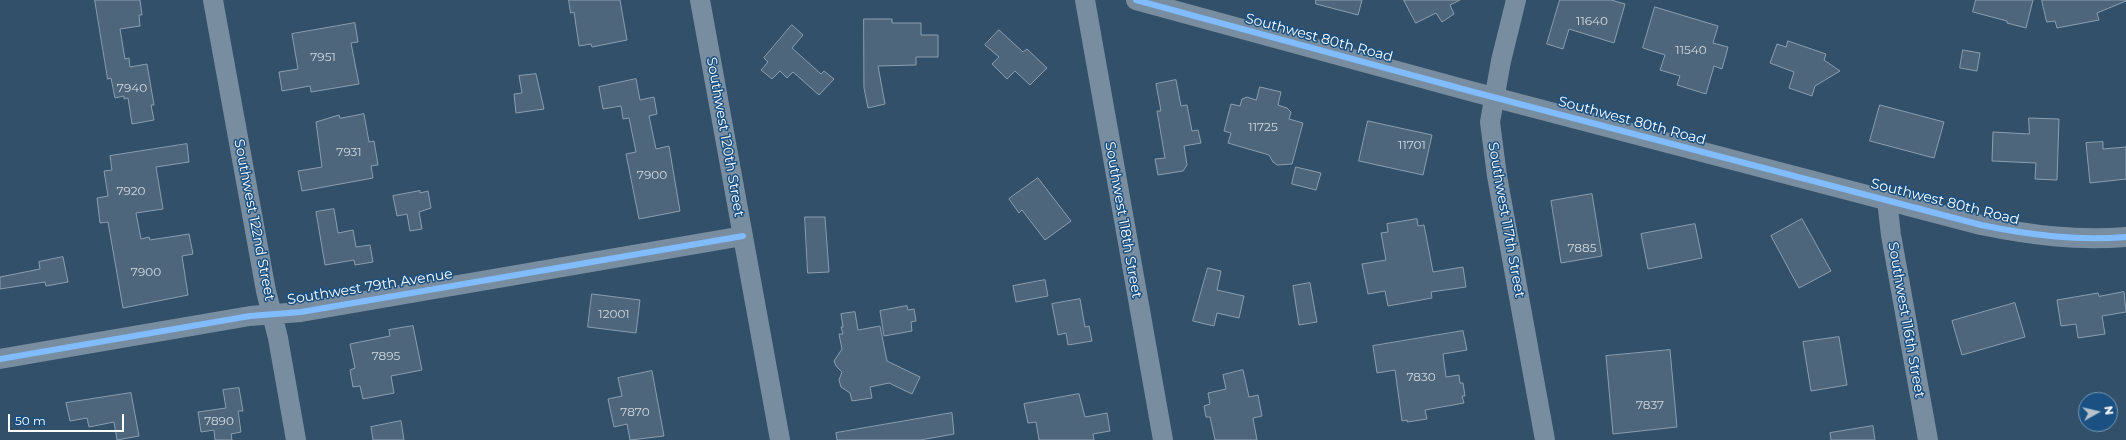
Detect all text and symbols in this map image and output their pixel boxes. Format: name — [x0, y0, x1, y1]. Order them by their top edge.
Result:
street label: Southwest 80th Road — [1243, 10, 1395, 66]
house number: 11640 — [1576, 14, 1608, 28]
house number: 11540 — [1675, 43, 1707, 57]
house number: 7951 — [310, 50, 336, 64]
street label: Southwest 120th Street — [703, 56, 747, 218]
house number: 7940 — [117, 81, 147, 95]
street label: Southwest 80th Road — [1556, 93, 1708, 149]
house number: 11725 — [1248, 120, 1278, 134]
street label: Southwest 122nd Street — [230, 138, 278, 302]
house number: 11701 — [1398, 138, 1426, 152]
street label: Southwest 118th Street — [1101, 140, 1145, 300]
street label: Southwest 117th Street — [1484, 141, 1528, 299]
house number: 7931 — [336, 145, 362, 159]
house number: 7900 — [637, 168, 667, 182]
street label: Southwest 80th Road — [1869, 175, 2021, 229]
house number: 7920 — [116, 184, 146, 198]
house number: 7885 — [1568, 241, 1596, 255]
street label: Southwest 116th Street — [1884, 241, 1928, 399]
house number: 7900 — [131, 265, 161, 279]
street label: Southwest 79th Avenue — [286, 266, 454, 308]
house number: 12001 — [598, 307, 630, 321]
house number: 7895 — [372, 349, 400, 363]
house number: 7830 — [1406, 370, 1436, 384]
north arrow — [2078, 392, 2118, 432]
house number: 7837 — [1636, 398, 1664, 412]
house number: 7870 — [620, 405, 650, 419]
text: N — [2101, 405, 2116, 416]
scale bar — [10, 406, 126, 432]
text: 50 m — [15, 413, 46, 428]
house number: 7890 — [204, 414, 234, 428]

